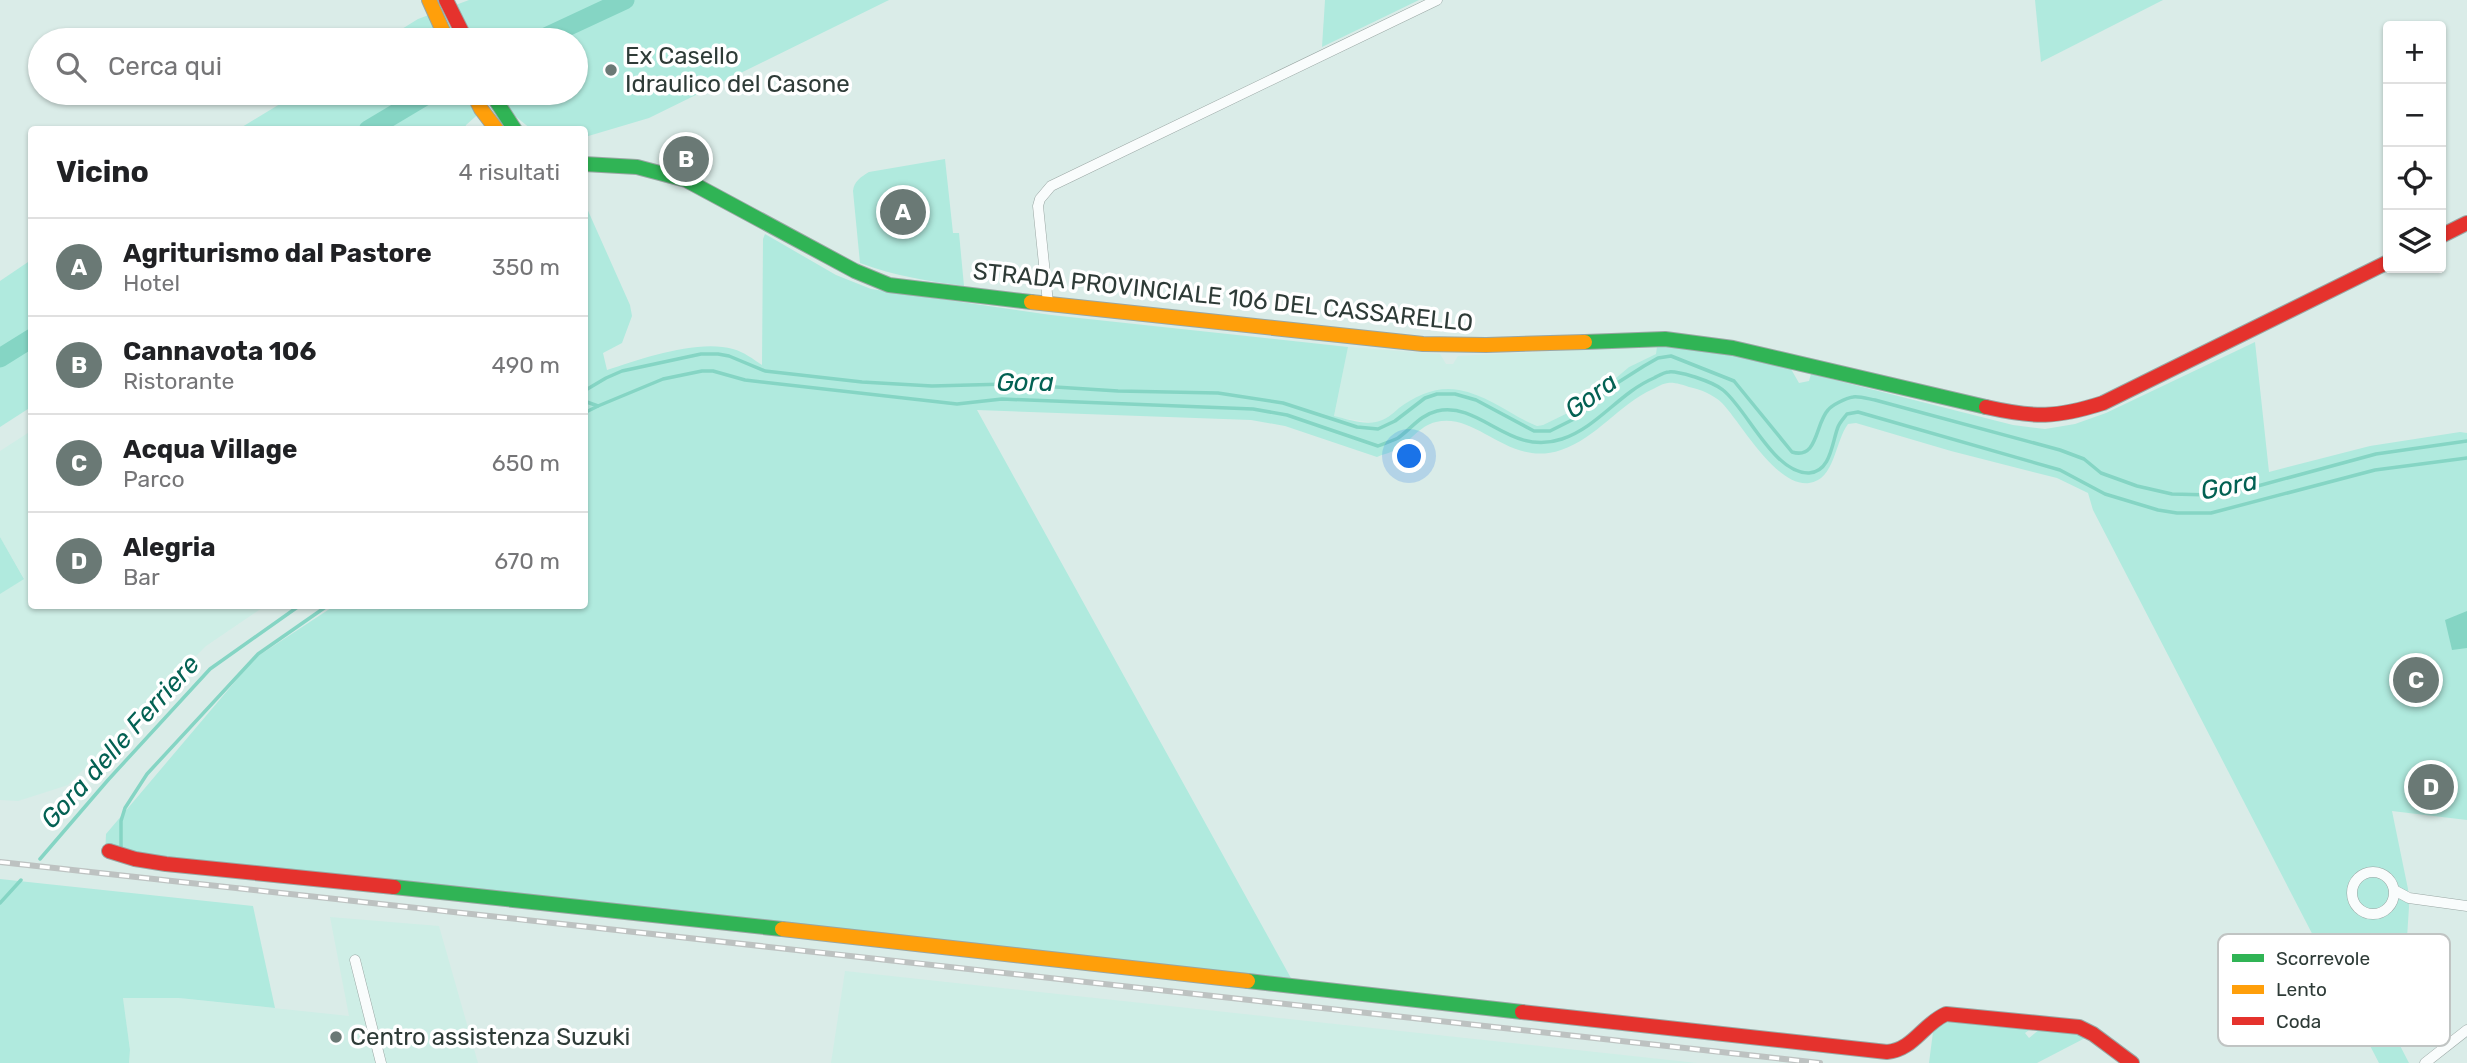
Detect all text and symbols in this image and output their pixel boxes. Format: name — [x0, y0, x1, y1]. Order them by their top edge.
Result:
map controls — [2383, 21, 2446, 273]
button: + — [2383, 21, 2446, 84]
search box — [28, 28, 588, 105]
place label: Ex Casello Idraulico del Casone — [625, 42, 850, 98]
icon: search — [52, 48, 90, 86]
text: Cerca qui — [108, 51, 222, 82]
marker: Ex Casello Idraulico del Casone — [603, 62, 619, 78]
button: − — [2383, 84, 2446, 147]
pin: B — [663, 133, 709, 185]
button: locate — [2383, 147, 2446, 210]
text: Vicino — [56, 154, 149, 190]
text: 4 risultati — [458, 158, 560, 186]
pin: A — [880, 186, 926, 238]
button: layers — [2383, 210, 2446, 273]
text: Agriturismo dal Pastore — [123, 238, 432, 269]
text: A — [71, 253, 87, 281]
text: 350 m — [492, 253, 560, 281]
street label: STRADA PROVINCIALE 106 DEL CASSARELLO — [972, 257, 1474, 337]
text: Hotel — [123, 269, 180, 297]
text: Cannavota 106 — [123, 336, 316, 367]
text: B — [71, 351, 87, 379]
text: 490 m — [492, 351, 560, 379]
water label: Gora — [1559, 366, 1623, 426]
text: Ristorante — [123, 367, 234, 395]
water label: Gora — [996, 367, 1054, 398]
text: Acqua Village — [123, 434, 297, 465]
your location — [1392, 439, 1426, 473]
text: C — [71, 449, 87, 477]
text: 650 m — [492, 449, 560, 477]
text: Parco — [123, 465, 185, 493]
water label: Gora — [2198, 465, 2260, 507]
text: Alegria — [123, 532, 216, 563]
text: D — [71, 547, 87, 575]
text: 670 m — [494, 547, 560, 575]
text: Bar — [123, 563, 160, 591]
water label: Gora delle Ferriere — [34, 649, 206, 835]
pin: C — [2393, 654, 2439, 706]
pin: D — [2408, 761, 2454, 813]
legend — [2218, 934, 2450, 1046]
text: Scorrevole — [2276, 947, 2370, 970]
text: Lento — [2276, 978, 2327, 1001]
text: Coda — [2276, 1010, 2321, 1033]
place label: Centro assistenza Suzuki — [350, 1023, 630, 1051]
marker: Centro assistenza Suzuki — [328, 1029, 344, 1045]

